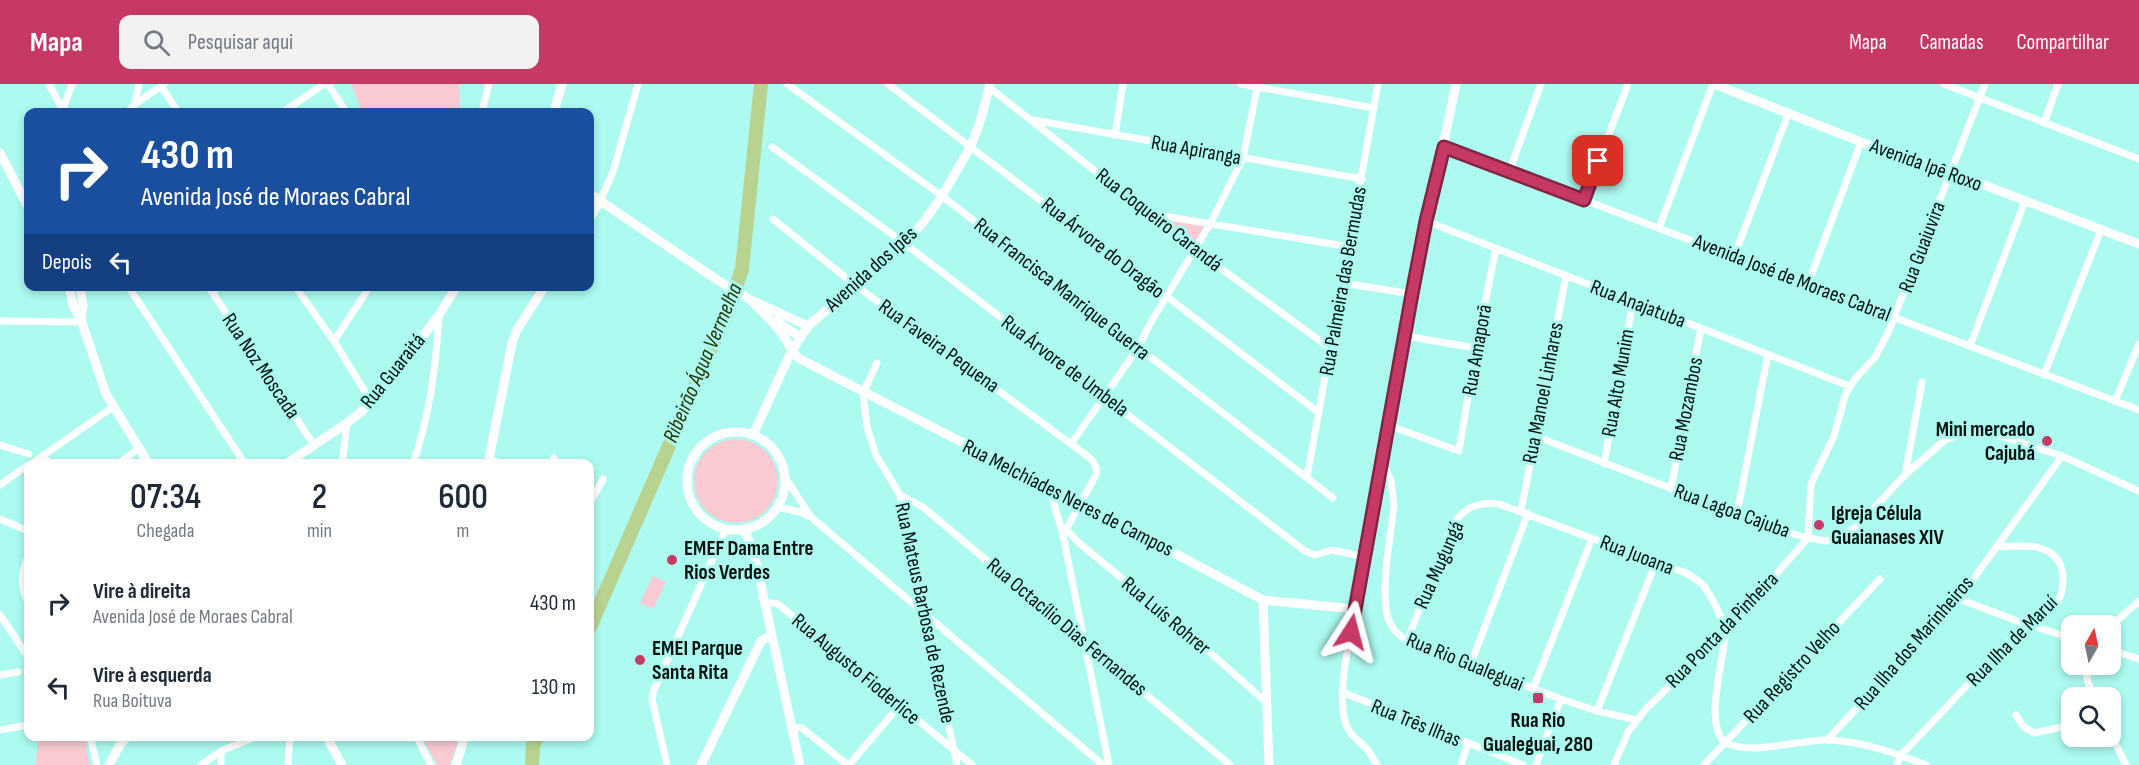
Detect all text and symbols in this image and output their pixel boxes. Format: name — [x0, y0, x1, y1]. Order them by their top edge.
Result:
search box — [119, 15, 539, 69]
text: Mapa — [30, 26, 83, 59]
icon: search — [140, 26, 173, 59]
text: Pesquisar aqui — [188, 29, 293, 56]
text: Mapa — [1849, 30, 1887, 55]
text: Camadas — [1920, 30, 1983, 55]
text: Compartilhar — [2016, 30, 2109, 55]
text: 430 m — [141, 130, 234, 181]
street label: Rua Apiranga — [1149, 130, 1243, 170]
icon: right — [42, 132, 120, 210]
street label: Avenida Ipê Roxo — [1866, 133, 1985, 197]
pin — [1572, 135, 1623, 186]
icon: arrive — [1581, 144, 1614, 177]
street label: Rua Coqueiro Carandá — [1091, 163, 1227, 277]
text: Avenida José de Moraes Cabral — [141, 181, 411, 213]
street label: Rua Palmeira das Bermudas — [1314, 184, 1372, 378]
street label: Rua Árvore do Dragão — [1036, 192, 1170, 304]
street label: Rua Guaiuvira — [1893, 198, 1951, 296]
street label: Rua Francisca Manrique Guerra — [969, 213, 1155, 365]
street label: Avenida dos Ipês — [819, 221, 922, 318]
street label: Avenida José de Moraes Cabral — [1689, 228, 1894, 327]
icon: left — [104, 246, 137, 279]
text: Depois — [42, 249, 92, 276]
street label: Rua Anajatuba — [1587, 274, 1689, 334]
water label: Ribeirão Água Vermelha — [657, 279, 749, 447]
street label: Rua Faveira Pequena — [874, 294, 1004, 398]
street label: Rua Amaporã — [1457, 303, 1497, 397]
street label: Rua Noz Moscada — [217, 309, 305, 423]
street label: Rua Árvore de Umbela — [996, 310, 1134, 422]
street label: Rua Manoel Linhares — [1517, 320, 1569, 466]
street label: Rua Alto Munim — [1596, 327, 1640, 439]
street label: Rua Guaraitá — [355, 328, 431, 414]
street label: Rua Mozambos — [1664, 355, 1708, 463]
place label: Mini mercado Cajubá — [1936, 417, 2035, 466]
street label: Rua Melchíades Neres de Campos — [958, 434, 1178, 562]
marker: Mini mercado Cajubá — [2040, 434, 2054, 448]
text: 07:34 — [130, 476, 201, 519]
text: 2 — [312, 476, 327, 519]
text: 600 — [438, 476, 488, 519]
street label: Rua Lagoa Cajuba — [1671, 478, 1793, 544]
street label: Rua Mateus Barbosa de Rezende — [889, 500, 961, 726]
place label: Igreja Célula Guaianases XIV — [1831, 501, 1944, 550]
street label: Rua Mugungá — [1409, 517, 1469, 613]
marker: Igreja Célula Guaianases XIV — [1812, 518, 1826, 532]
text: Chegada — [137, 519, 194, 543]
text: min — [307, 519, 332, 543]
text: m — [457, 519, 469, 543]
street label: Rua Juoana — [1597, 530, 1677, 580]
place label: EMEF Dama Entre Rios Verdes — [684, 536, 813, 585]
marker: EMEF Dama Entre Rios Verdes — [665, 553, 679, 567]
street label: Rua Octacílio Dias Fernandes — [982, 553, 1152, 701]
street label: Rua Ponta da Pinheira — [1660, 567, 1784, 693]
street label: Rua Ilha dos Marinheiros — [1849, 571, 1979, 715]
street label: Rua Luís Rohrer — [1116, 572, 1216, 660]
text: Vire à direita — [93, 578, 191, 605]
icon: right — [42, 587, 75, 620]
text: 430 m — [530, 590, 576, 617]
street label: Rua Ilha de Maruí — [1961, 590, 2063, 692]
position arrow — [1319, 600, 1383, 664]
text: Avenida José de Moraes Cabral — [93, 605, 293, 629]
street label: Rua Augusto Fioderlice — [787, 608, 925, 730]
north arrow — [2061, 615, 2121, 675]
map controls — [2061, 615, 2121, 747]
street label: Rua Registro Velho — [1738, 616, 1846, 728]
street label: Rua Rio Gualeguai — [1403, 627, 1527, 697]
place label: EMEI Parque Santa Rita — [652, 636, 743, 685]
marker: EMEI Parque Santa Rita — [633, 653, 647, 667]
text: Vire à esquerda — [93, 662, 212, 689]
icon: left — [42, 671, 75, 704]
text: 130 m — [532, 674, 576, 701]
button: search — [2061, 687, 2121, 747]
text: Rua Boituva — [93, 689, 172, 713]
marker: Rua Rio Gualeguai, 280 — [1531, 691, 1545, 705]
street label: Rua Três Ilhas — [1367, 694, 1465, 752]
place label: Rua Rio Gualeguai, 280 — [1483, 708, 1593, 757]

